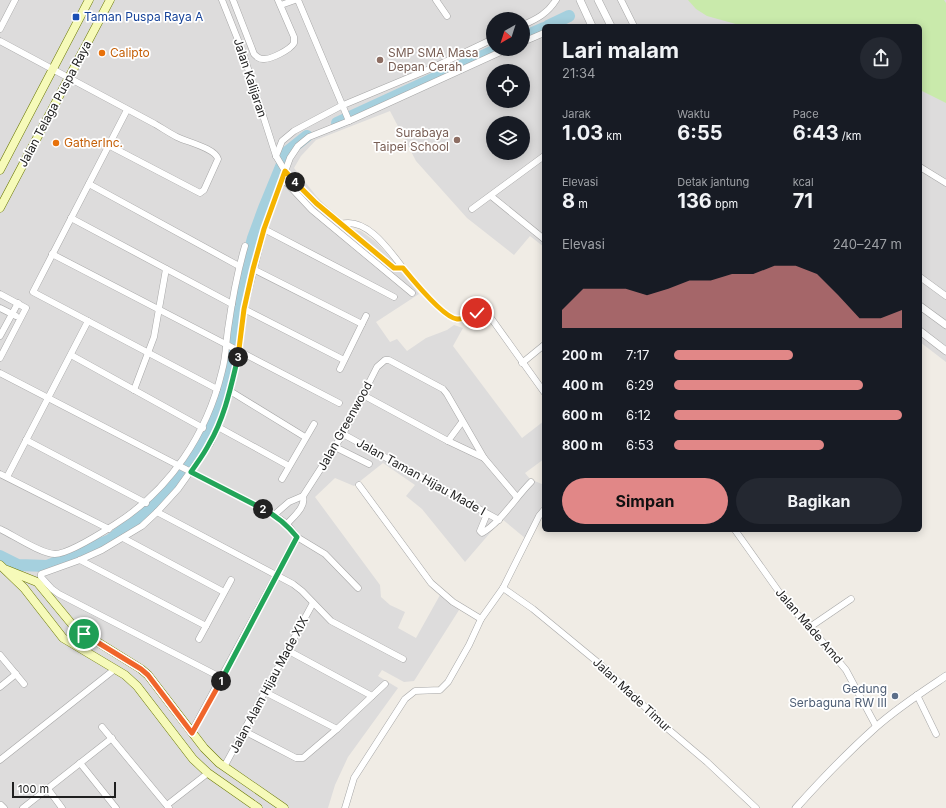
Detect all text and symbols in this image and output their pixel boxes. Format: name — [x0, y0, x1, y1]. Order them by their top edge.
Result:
place label: Taman Puspa Raya A — [84, 9, 203, 24]
marker: Taman Puspa Raya A — [71, 12, 81, 22]
north arrow — [486, 12, 530, 56]
map controls — [486, 12, 530, 160]
street label: Jalan Kalijaran — [231, 36, 270, 119]
text: Lari malam — [562, 37, 679, 63]
button: share — [860, 37, 902, 79]
street label: Jalan Telaga Puspa Raya — [15, 38, 94, 170]
place label: Calipto — [110, 45, 150, 60]
place label: SMP SMA Masa Depan Cerah — [388, 45, 478, 74]
marker: Calipto — [97, 48, 107, 58]
marker: SMP SMA Masa Depan Cerah — [375, 55, 385, 65]
button: locate — [486, 64, 530, 108]
text: 21:34 — [562, 65, 595, 81]
text: Jarak — [562, 107, 591, 121]
text: Waktu — [677, 107, 710, 121]
text: Pace — [793, 107, 819, 121]
button: layers — [486, 116, 530, 160]
text: 1.03 — [562, 121, 603, 145]
text: 6:55 — [677, 121, 723, 145]
text: 6:43 — [793, 121, 839, 145]
place label: Surabaya Taipei School — [373, 125, 449, 154]
text: km — [603, 129, 622, 143]
text: /km — [839, 129, 862, 143]
place label: GatherInc. — [64, 135, 123, 150]
marker: Surabaya Taipei School — [452, 135, 462, 145]
marker: GatherInc. — [51, 138, 61, 148]
pin: 4 — [285, 172, 305, 192]
text: 4 — [291, 175, 299, 189]
text: Elevasi — [562, 175, 598, 189]
text: Detak jantung — [677, 175, 749, 189]
text: kcal — [793, 175, 814, 189]
text: 8 — [562, 189, 575, 213]
text: 136 — [677, 189, 712, 213]
text: 71 — [793, 189, 813, 213]
text: m — [575, 197, 588, 211]
text: bpm — [712, 197, 738, 211]
text: Elevasi — [562, 236, 605, 252]
text: 240–247 m — [833, 236, 902, 252]
pin — [460, 296, 494, 330]
icon: check — [466, 302, 488, 324]
pin: 3 — [228, 347, 248, 367]
text: 200 m — [562, 347, 603, 363]
text: 7:17 — [626, 347, 649, 363]
text: 3 — [234, 350, 242, 364]
text: 400 m — [562, 377, 603, 393]
text: 6:29 — [626, 377, 654, 393]
street label: Jalan Greenwood — [314, 379, 375, 473]
text: 600 m — [562, 407, 603, 423]
text: 6:12 — [626, 407, 651, 423]
street label: Jalan Taman Hijau Made I — [354, 435, 489, 518]
text: 800 m — [562, 437, 603, 453]
text: 6:53 — [626, 437, 654, 453]
button: Simpan — [562, 478, 728, 524]
button: Bagikan — [736, 478, 902, 524]
pin: 2 — [253, 499, 273, 519]
text: 2 — [260, 502, 266, 516]
street label: Jalan Made Amd — [773, 585, 846, 666]
street label: Jalan Alam Hijau Made XIX — [226, 614, 311, 756]
pin — [67, 617, 101, 651]
icon: arrive — [73, 623, 95, 645]
street label: Jalan Made Timur — [590, 654, 675, 735]
pin: 1 — [211, 671, 231, 691]
text: 1 — [219, 674, 223, 688]
place label: Gedung Serbaguna RW III — [789, 681, 887, 710]
marker: Gedung Serbaguna RW III — [890, 691, 900, 701]
scale bar — [12, 780, 116, 799]
text: 100 m — [18, 782, 49, 796]

